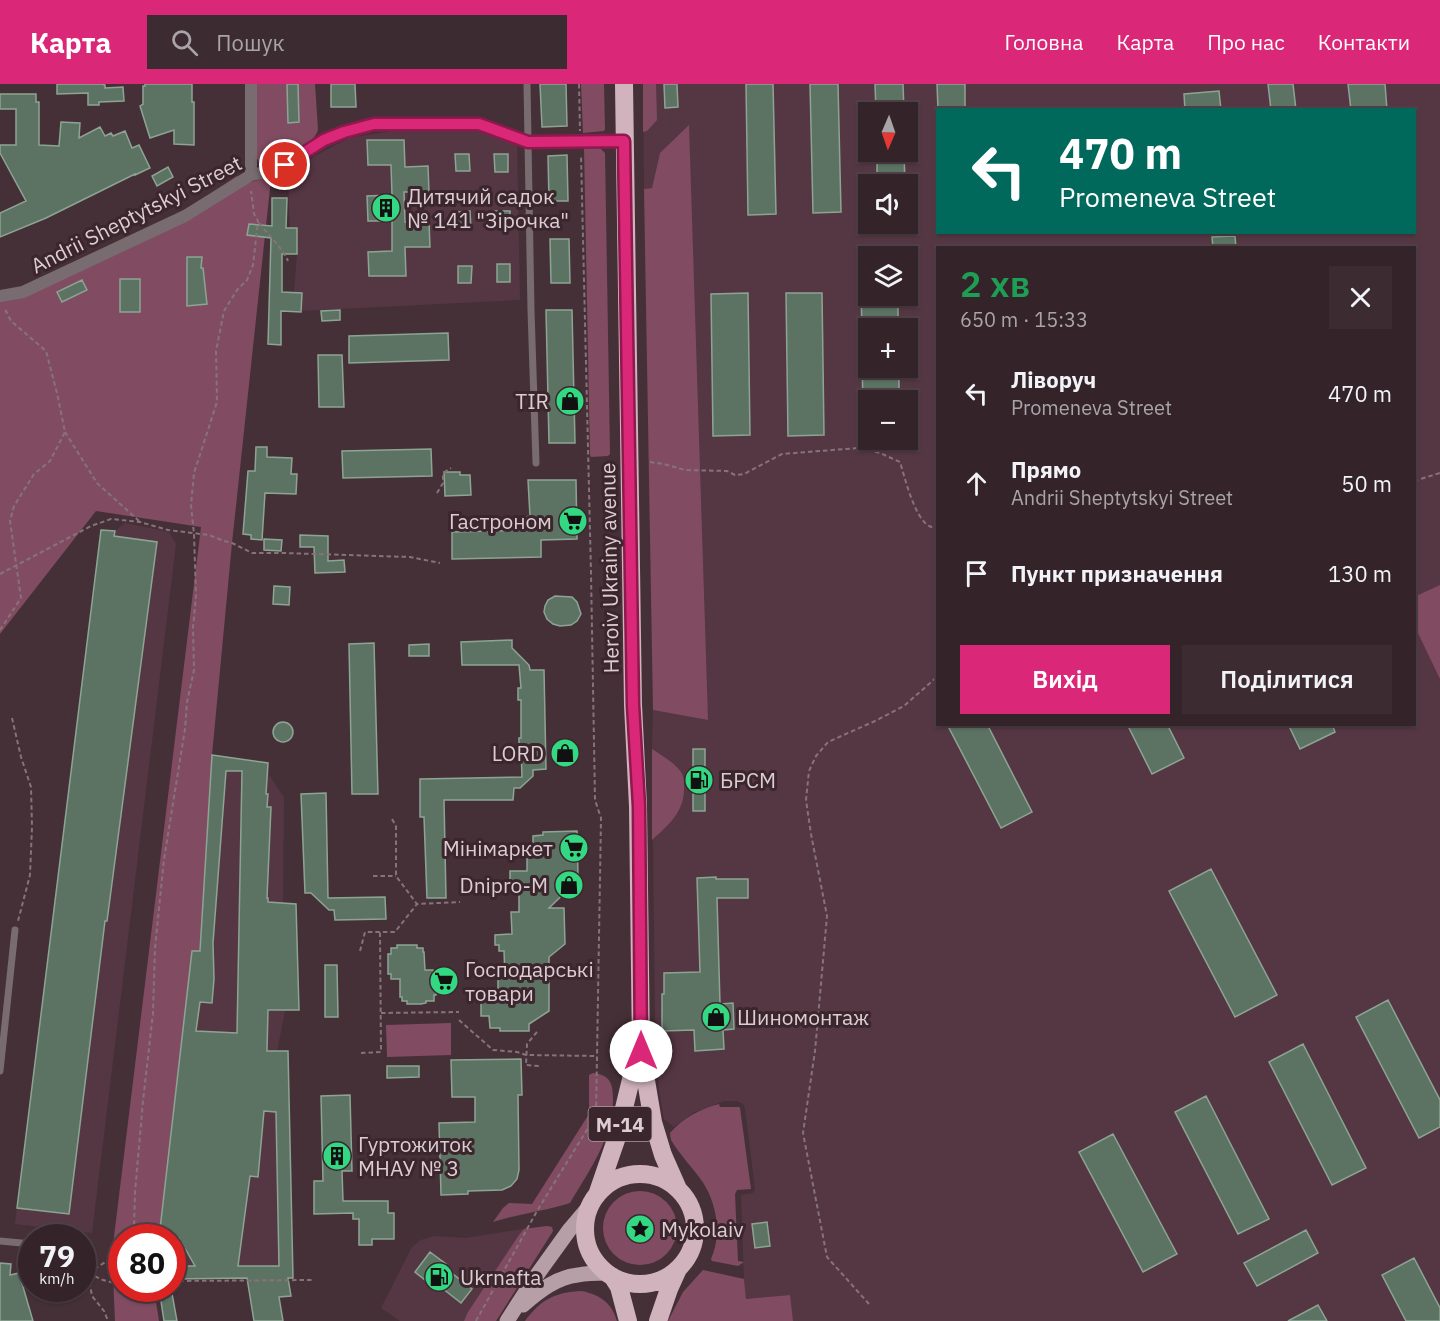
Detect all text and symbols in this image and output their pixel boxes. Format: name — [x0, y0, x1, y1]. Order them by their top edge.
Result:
search box — [147, 15, 567, 69]
text: Карта — [30, 24, 111, 61]
icon: search — [168, 26, 201, 59]
text: Пошук — [216, 28, 285, 57]
text: Головна — [1005, 28, 1083, 56]
text: Карта — [1116, 28, 1174, 56]
text: Про нас — [1207, 28, 1285, 56]
text: Контакти — [1318, 28, 1410, 56]
north arrow — [858, 102, 918, 162]
map controls — [858, 102, 918, 450]
text: 470 m — [1059, 126, 1182, 181]
icon: left — [960, 132, 1038, 210]
pin — [259, 139, 310, 190]
icon: arrive — [268, 148, 301, 181]
street label: Andrii Sheptytskyi Street — [26, 149, 246, 279]
button: sound — [858, 174, 918, 234]
text: Promeneva Street — [1059, 179, 1276, 214]
place label: Дитячий садок № 141 "Зірочка" — [407, 182, 569, 234]
building icon: Дитячий садок № 141 "Зірочка" — [370, 192, 402, 224]
button: layers — [858, 246, 918, 306]
text: 2 хв — [960, 260, 1030, 307]
button: close — [1329, 266, 1392, 329]
text: 650 m · 15:33 — [960, 306, 1088, 333]
button: + — [858, 318, 918, 378]
text: Ліворуч — [1011, 365, 1096, 394]
icon: left — [960, 377, 993, 410]
text: 470 m — [1328, 379, 1392, 408]
shop icon: TIR — [554, 385, 586, 417]
place label: TIR — [515, 387, 549, 415]
button: − — [858, 390, 918, 450]
text: Promeneva Street — [1011, 394, 1172, 421]
text: Прямо — [1011, 455, 1081, 484]
street label: Heroiv Ukrainy avenue — [593, 462, 625, 674]
icon: ahead — [960, 467, 993, 500]
text: 50 m — [1341, 469, 1392, 498]
text: Andrii Sheptytskyi Street — [1011, 484, 1233, 511]
supermarket icon: Гастроном — [557, 505, 589, 537]
place label: Гастроном — [449, 507, 552, 535]
icon: arrive — [960, 557, 993, 590]
text: Пункт призначення — [1011, 559, 1223, 588]
text: 130 m — [1328, 559, 1392, 588]
button: Вихід — [960, 645, 1170, 714]
button: Поділитися — [1182, 645, 1392, 714]
shop icon: LORD — [549, 737, 581, 769]
place label: LORD — [492, 739, 544, 767]
fuel station icon: БРСМ — [683, 764, 715, 796]
place label: БРСМ — [720, 766, 776, 794]
supermarket icon: Мінімаркет — [558, 832, 590, 864]
place label: Мінімаркет — [443, 834, 553, 862]
shop icon: Dnipro-M — [553, 869, 585, 901]
place label: Dnipro-M — [460, 871, 548, 899]
place label: Господарські товари — [465, 955, 594, 1007]
supermarket icon: Господарські товари — [428, 965, 460, 997]
shop icon: Шиномонтаж — [700, 1001, 732, 1033]
place label: Шиномонтаж — [737, 1003, 869, 1031]
position arrow — [609, 1019, 673, 1083]
road number: М-14 — [588, 1107, 652, 1141]
place label: Гуртожиток МНАУ № 3 — [358, 1130, 473, 1182]
building icon: Гуртожиток МНАУ № 3 — [321, 1140, 353, 1172]
place icon: Mykolaiv — [624, 1213, 656, 1245]
place label: Mykolaiv — [661, 1215, 744, 1243]
speed limit sign: 80 — [108, 1224, 186, 1302]
text: 79 — [39, 1236, 75, 1275]
fuel station icon: Ukrnafta — [423, 1261, 455, 1293]
place label: Ukrnafta — [460, 1263, 542, 1291]
text: km/h — [39, 1269, 75, 1288]

